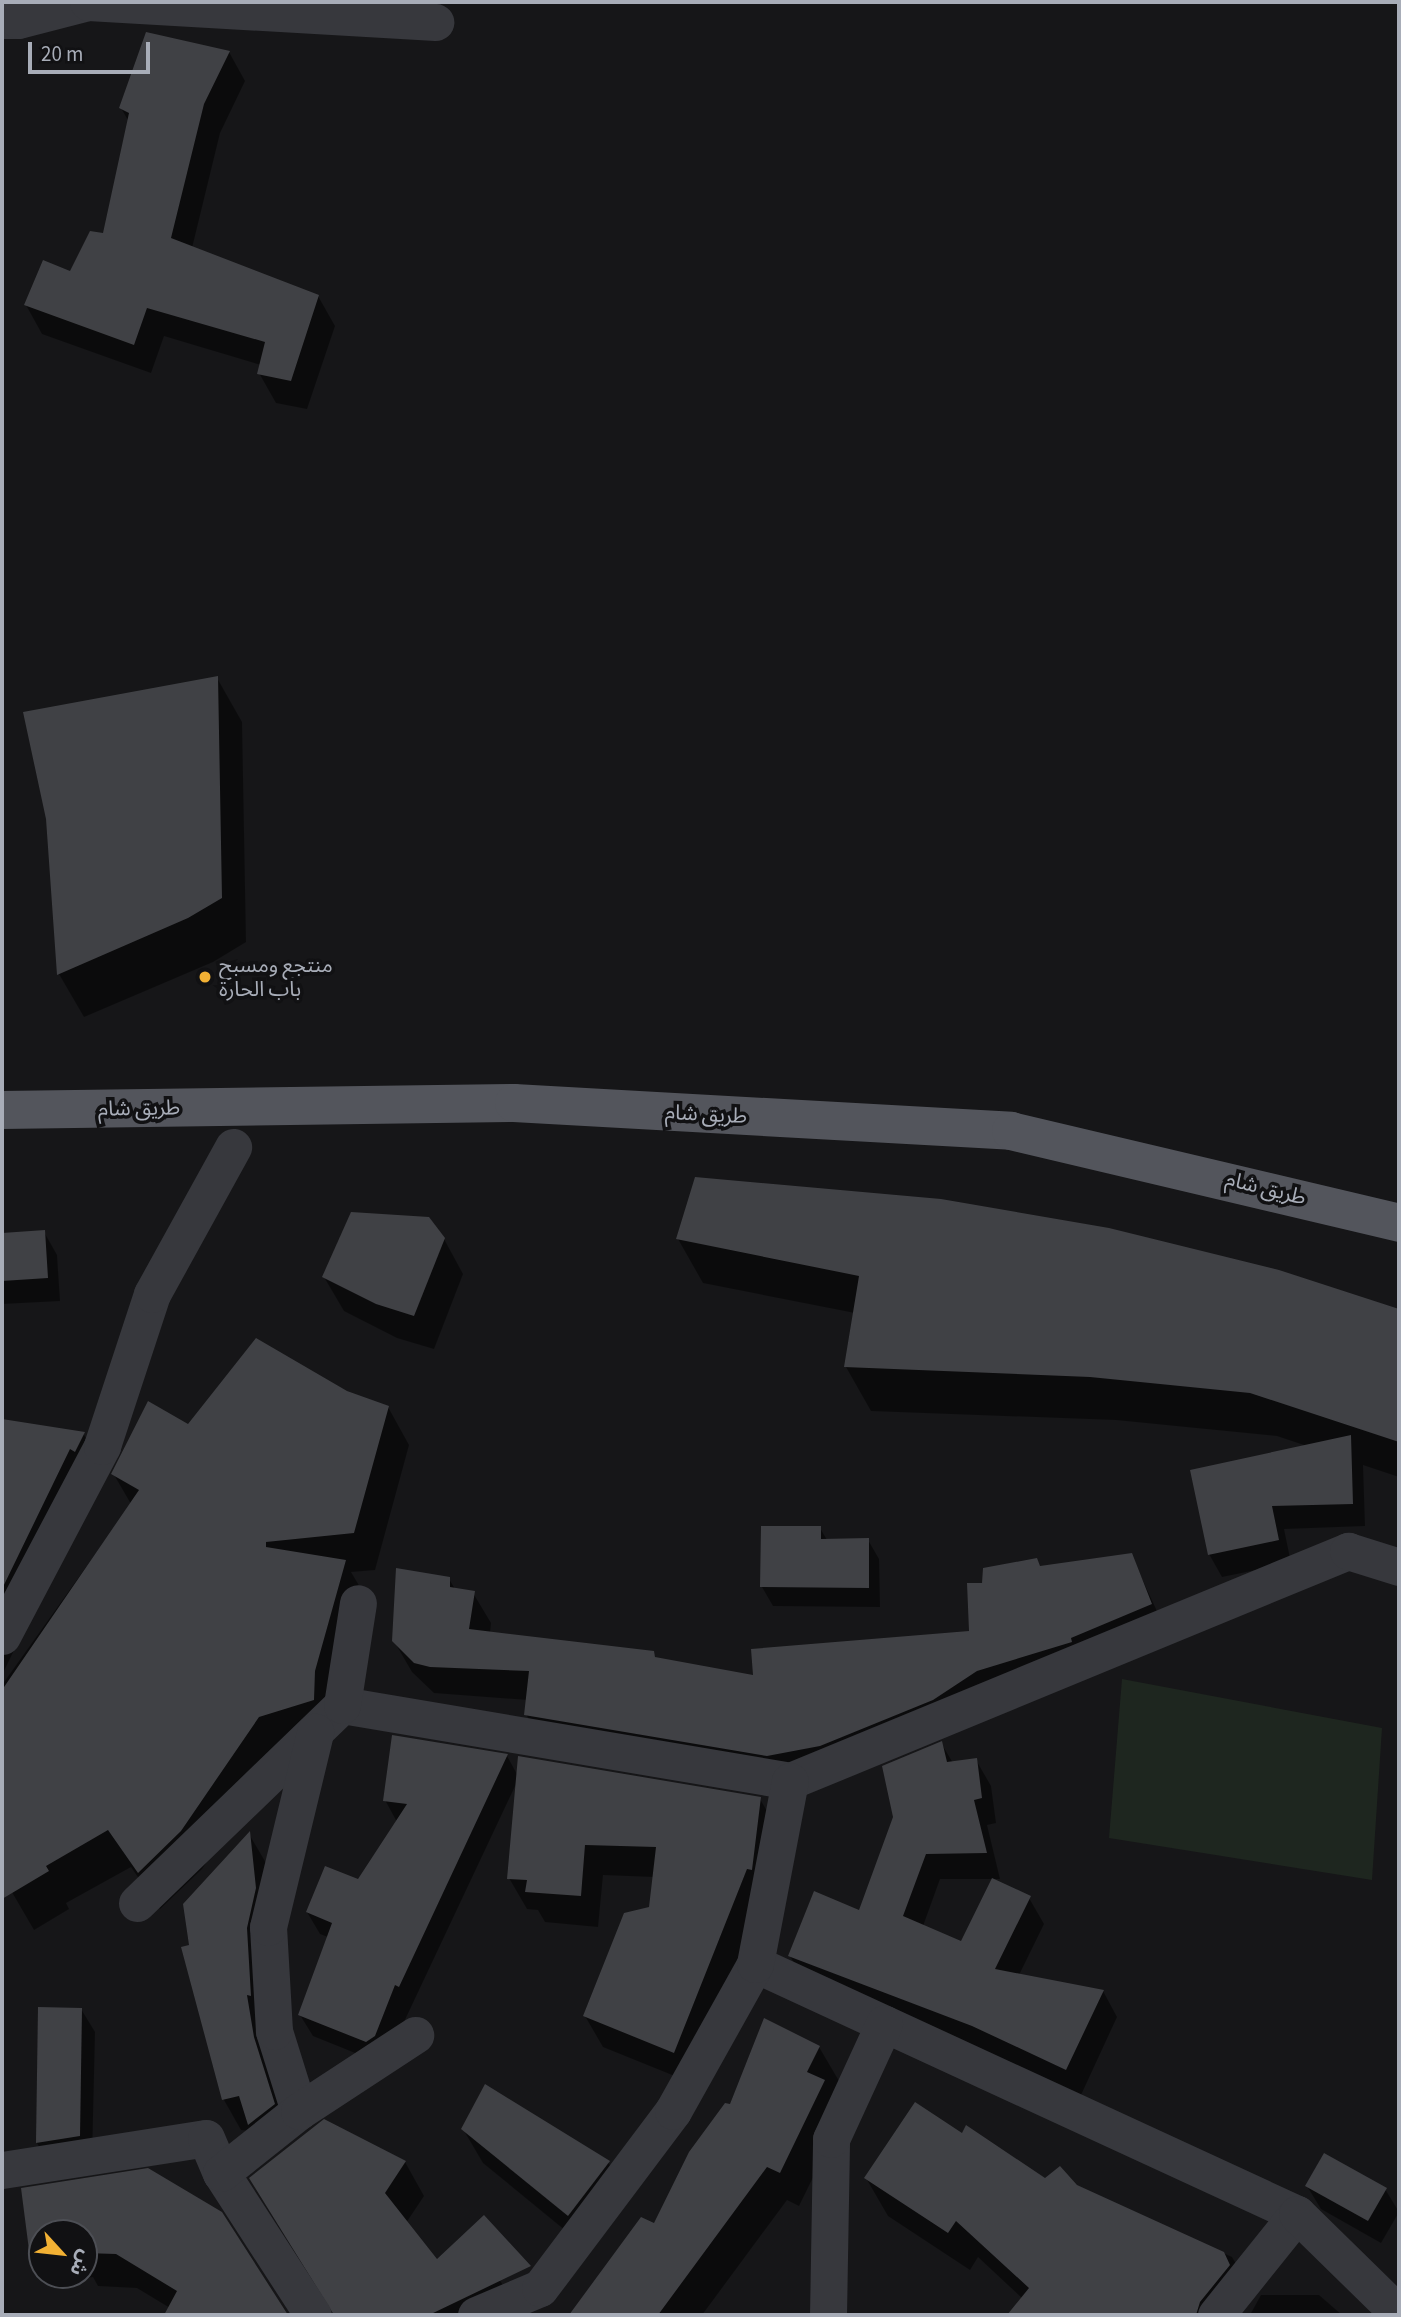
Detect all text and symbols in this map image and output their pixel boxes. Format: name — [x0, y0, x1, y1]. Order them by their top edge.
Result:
scale bar — [32, 28, 154, 72]
text: 20 m — [41, 39, 83, 69]
place label: منتجع ومسبح باب الحارة — [219, 952, 333, 1002]
marker: منتجع ومسبح باب الحارة — [197, 969, 213, 985]
street label: طريق شام — [98, 1095, 180, 1121]
street label: طريق شام — [664, 1099, 748, 1129]
street label: طريق شام — [1223, 1166, 1309, 1210]
north arrow — [28, 2219, 98, 2289]
text: ش — [62, 2245, 98, 2281]

